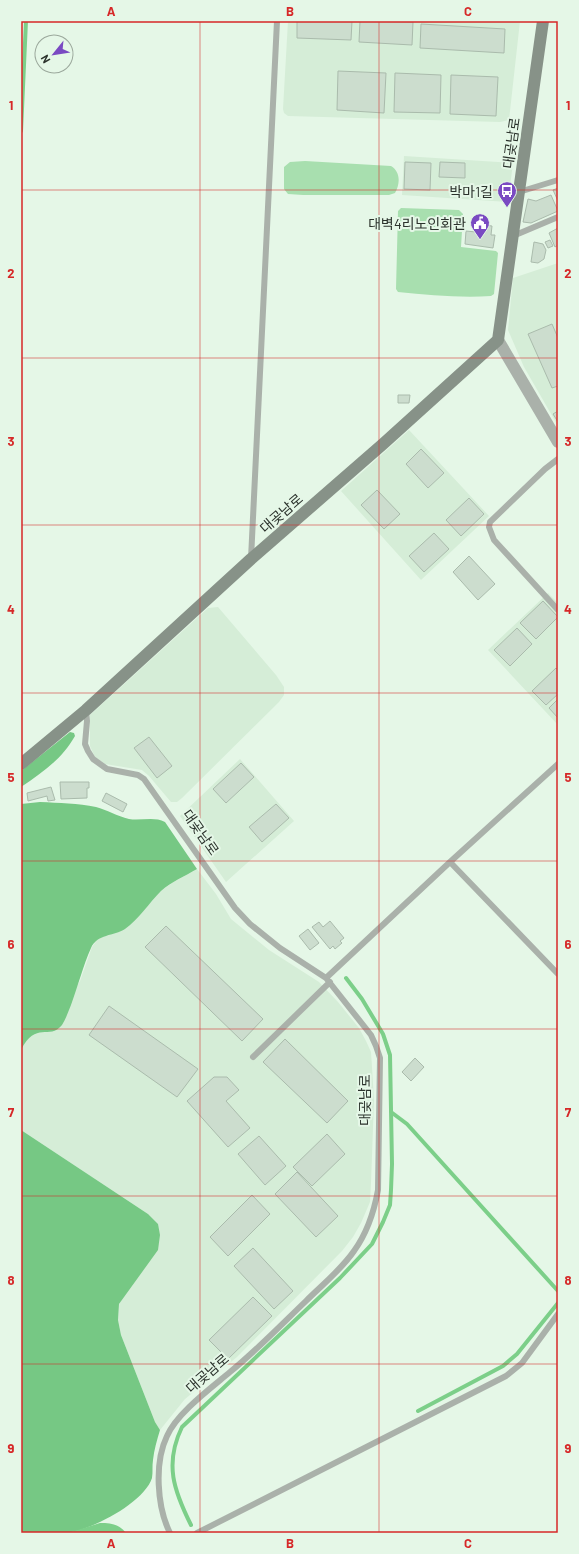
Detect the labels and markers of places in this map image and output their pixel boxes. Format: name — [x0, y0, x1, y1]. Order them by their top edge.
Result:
bus stop icon: 박마1길 — [496, 180, 518, 208]
place label: 박마1길 — [449, 183, 493, 200]
public building icon: 대벽4리노인회관 — [469, 212, 491, 240]
place label: 대벽4리노인회관 — [368, 215, 466, 232]

